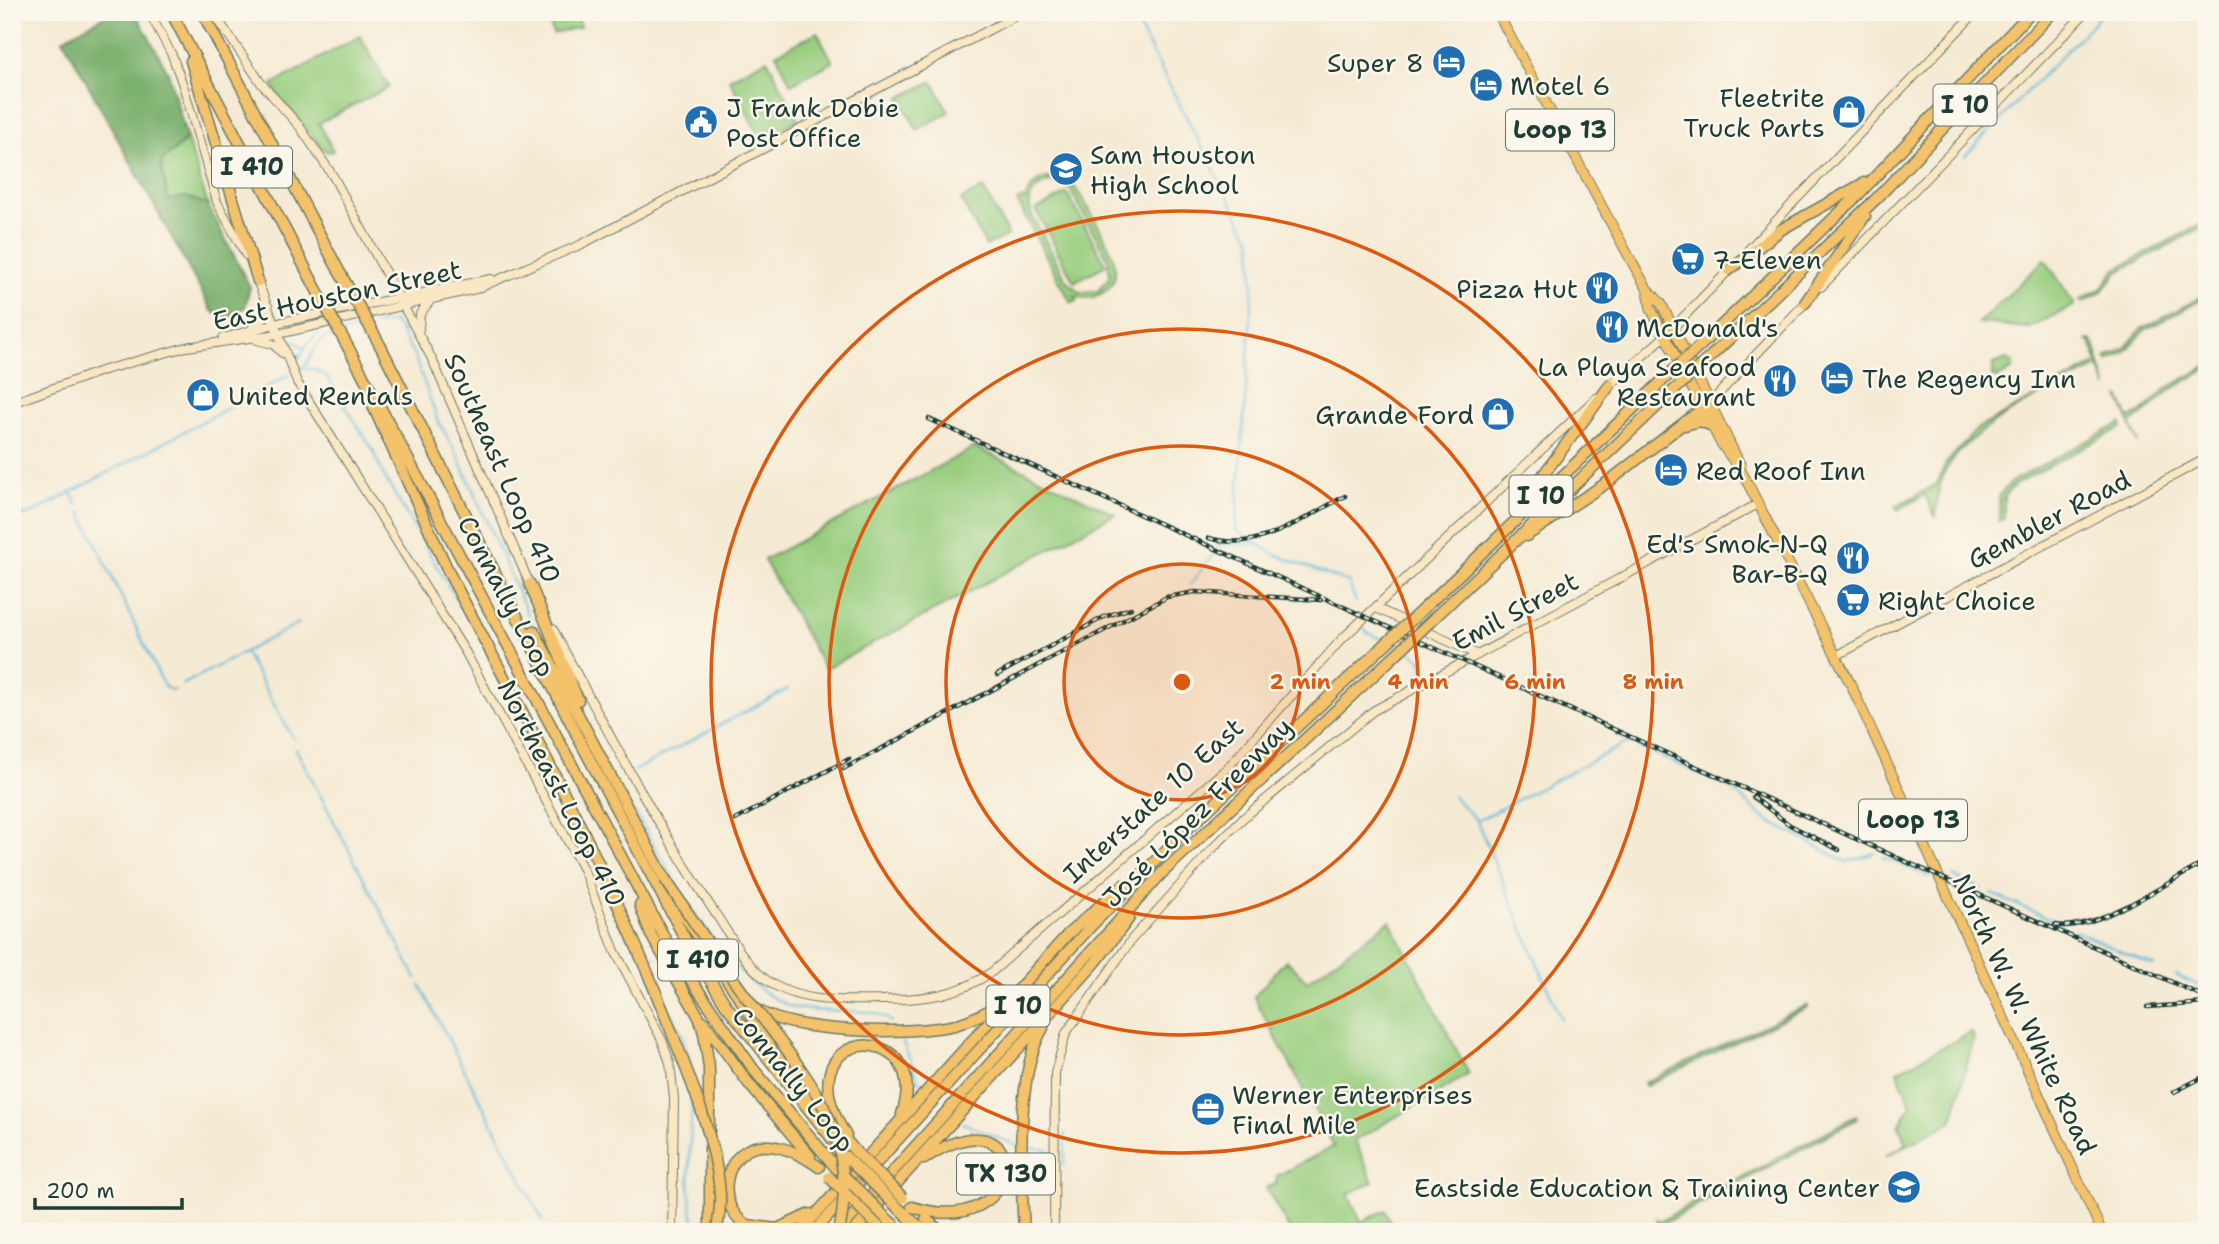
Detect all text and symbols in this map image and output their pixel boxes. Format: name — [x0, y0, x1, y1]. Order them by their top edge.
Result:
hotel icon: Super 8 — [1430, 43, 1468, 81]
place label: Super 8 — [1327, 45, 1424, 80]
hotel icon: Motel 6 — [1467, 66, 1505, 104]
place label: Motel 6 — [1510, 68, 1610, 103]
place label: Fleetrite Truck Parts — [1683, 80, 1825, 145]
road number: I 10 — [1934, 84, 1996, 125]
place label: J Frank Dobie Post Office — [726, 90, 899, 155]
shop icon: Fleetrite Truck Parts — [1830, 93, 1868, 131]
public building icon: J Frank Dobie Post Office — [682, 103, 720, 141]
road number: Loop 13 — [1506, 110, 1614, 150]
place label: Sam Houston High School — [1090, 137, 1255, 202]
road number: I 410 — [212, 146, 292, 188]
school or university icon: Sam Houston High School — [1047, 150, 1085, 188]
supermarket icon: 7-Eleven — [1669, 240, 1707, 278]
place label: 7-Eleven — [1712, 242, 1822, 277]
street label: East Houston Street — [209, 252, 465, 338]
restaurant icon: Pizza Hut — [1583, 269, 1621, 307]
place label: Pizza Hut — [1456, 271, 1578, 306]
restaurant icon: McDonald's — [1593, 308, 1631, 346]
place label: McDonald's — [1636, 310, 1779, 345]
street label: Southeast Loop 410 — [436, 347, 570, 589]
place label: La Playa Seafood Restaurant — [1538, 349, 1756, 414]
hotel icon: The Regency Inn — [1818, 359, 1856, 397]
place label: The Regency Inn — [1862, 361, 2076, 396]
restaurant icon: La Playa Seafood Restaurant — [1761, 362, 1799, 400]
shop icon: United Rentals — [184, 376, 222, 414]
place label: United Rentals — [228, 378, 413, 413]
shop icon: Grande Ford — [1479, 395, 1517, 433]
place label: Grande Ford — [1315, 397, 1474, 432]
hotel icon: Red Roof Inn — [1652, 451, 1690, 489]
place label: Red Roof Inn — [1696, 453, 1866, 488]
street label: Gembler Road — [1961, 461, 2137, 577]
road number: I 10 — [1510, 476, 1572, 516]
street label: Connally Loop — [450, 509, 564, 683]
place label: Ed's Smok-N-Q Bar-B-Q — [1646, 526, 1828, 591]
restaurant icon: Ed's Smok-N-Q Bar-B-Q — [1834, 539, 1872, 577]
street label: Emil Street — [1446, 563, 1584, 659]
supermarket icon: Right Choice — [1834, 581, 1872, 619]
place label: Right Choice — [1878, 583, 2036, 618]
text: 2 min — [1269, 668, 1331, 696]
text: 4 min — [1387, 668, 1449, 696]
text: 6 min — [1504, 668, 1566, 696]
text: 8 min — [1622, 668, 1684, 696]
centre of rings — [1170, 670, 1194, 694]
street label: Northeast Loop 410 — [490, 673, 634, 913]
street label: José López Freeway — [1094, 709, 1300, 915]
street label: Interstate 10 East — [1055, 710, 1251, 890]
road number: Loop 13 — [1859, 800, 1967, 840]
street label: North W. W. White Road — [1944, 868, 2106, 1160]
road number: I 410 — [658, 940, 738, 980]
road number: I 10 — [986, 986, 1050, 1026]
street label: Connally Loop — [725, 999, 863, 1159]
place label: Werner Enterprises Final Mile — [1232, 1077, 1473, 1142]
office icon: Werner Enterprises Final Mile — [1189, 1090, 1227, 1128]
road number: TX 130 — [957, 1154, 1055, 1194]
scale bar — [35, 1167, 182, 1211]
school or university icon: Eastside Education & Training Center — [1885, 1168, 1923, 1206]
place label: Eastside Education & Training Center — [1414, 1170, 1880, 1205]
text: 200 m — [46, 1177, 115, 1205]

